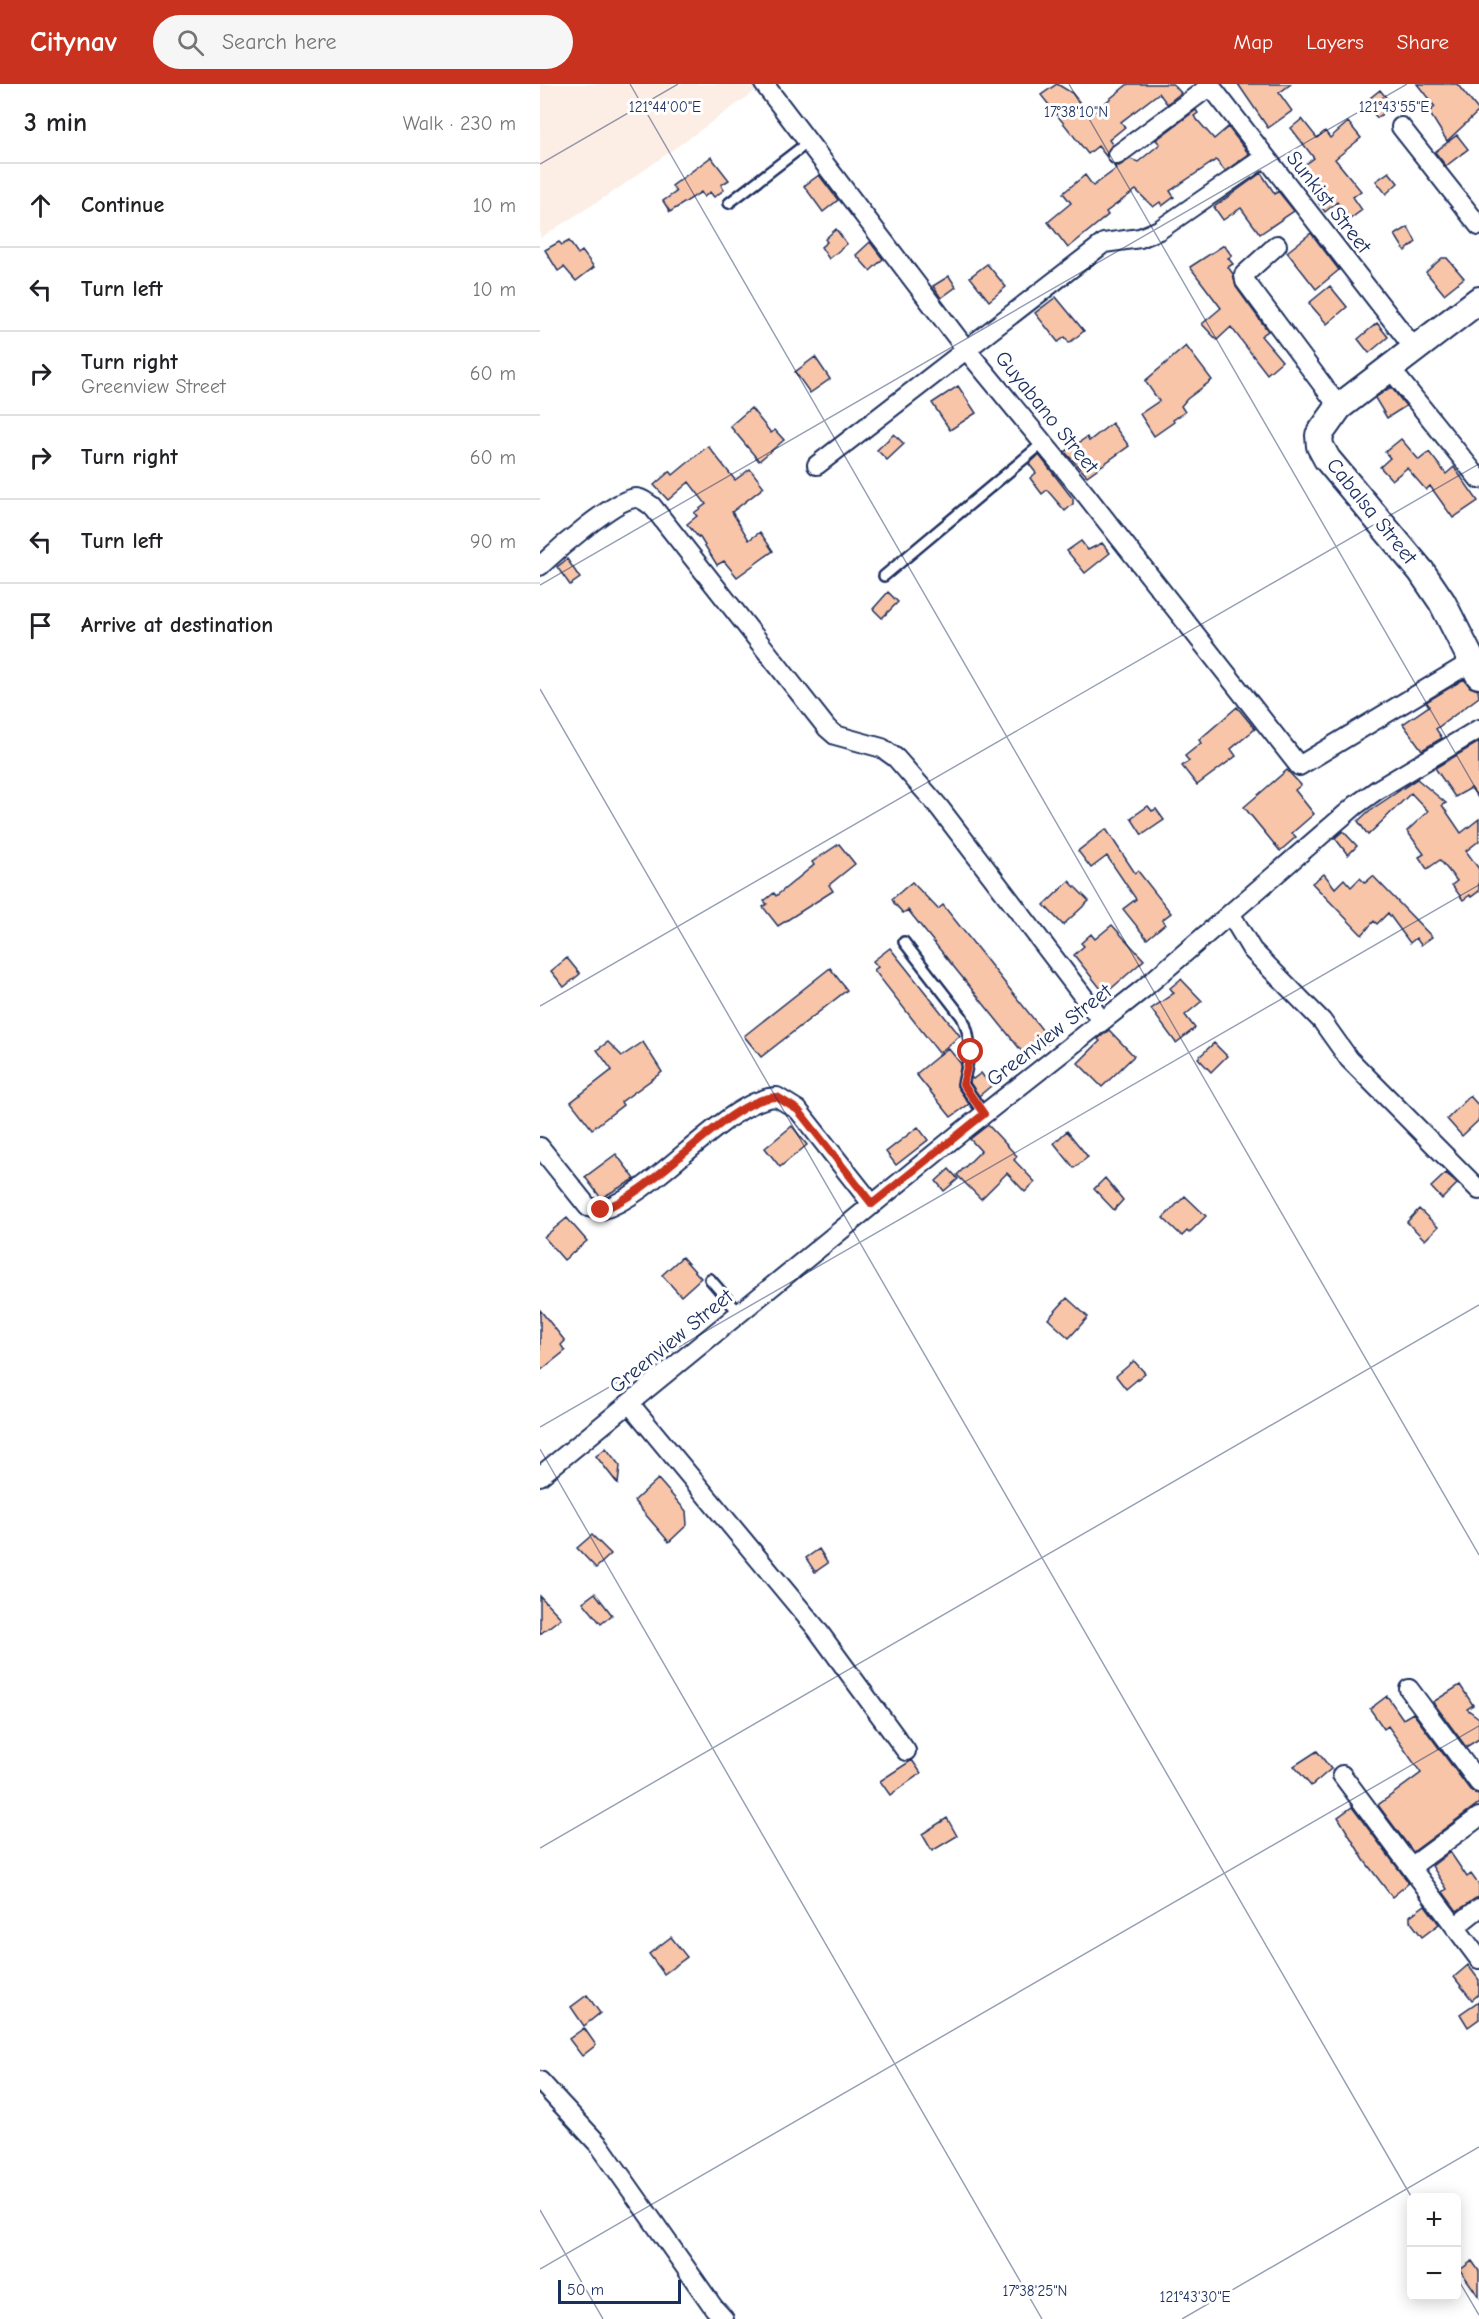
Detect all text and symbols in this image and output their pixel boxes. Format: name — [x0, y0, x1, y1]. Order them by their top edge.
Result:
search box — [153, 15, 573, 69]
text: Citynav — [30, 26, 117, 58]
icon: search — [174, 26, 207, 59]
text: Search here — [222, 29, 336, 55]
text: Map — [1234, 30, 1273, 54]
text: Layers — [1306, 30, 1364, 54]
text: Share — [1397, 30, 1449, 54]
text: 121°44'00"E — [629, 98, 701, 116]
text: 121°43'55"E — [1359, 98, 1429, 116]
text: 17°38'10"N — [1044, 103, 1108, 121]
text: 3 min — [24, 108, 87, 138]
text: Walk · 230 m — [403, 112, 516, 135]
street label: Sunkist Street — [1282, 146, 1377, 259]
icon: ahead — [24, 189, 57, 222]
text: Continue — [81, 192, 164, 218]
text: 10 m — [473, 194, 516, 217]
icon: left — [24, 273, 57, 306]
text: Turn left — [81, 276, 163, 302]
text: 10 m — [473, 278, 516, 301]
street label: Guyabano Street — [990, 346, 1104, 479]
text: Turn right — [81, 349, 178, 375]
icon: right — [24, 357, 57, 390]
text: 60 m — [470, 362, 516, 385]
text: Greenview Street — [81, 375, 226, 398]
icon: right — [24, 441, 57, 474]
text: Turn right — [81, 444, 178, 470]
text: 60 m — [470, 446, 516, 469]
street label: Cabalsa Street — [1322, 453, 1423, 570]
icon: left — [24, 525, 57, 558]
text: Turn left — [81, 528, 163, 554]
text: 90 m — [470, 530, 516, 553]
icon: arrive — [24, 609, 57, 642]
text: Arrive at destination — [81, 612, 273, 638]
street label: Greenview Street — [982, 978, 1117, 1091]
route start — [957, 1038, 983, 1064]
route end — [587, 1196, 613, 1222]
street label: Greenview Street — [604, 1283, 738, 1398]
map controls — [1407, 2193, 1461, 2301]
button: + — [1407, 2193, 1461, 2247]
button: − — [1407, 2247, 1461, 2301]
scale bar — [558, 2277, 681, 2304]
text: 50 m — [567, 2281, 604, 2299]
text: 17°38'25"N — [1003, 2282, 1067, 2300]
text: 121°43'30"E — [1159, 2288, 1231, 2306]

